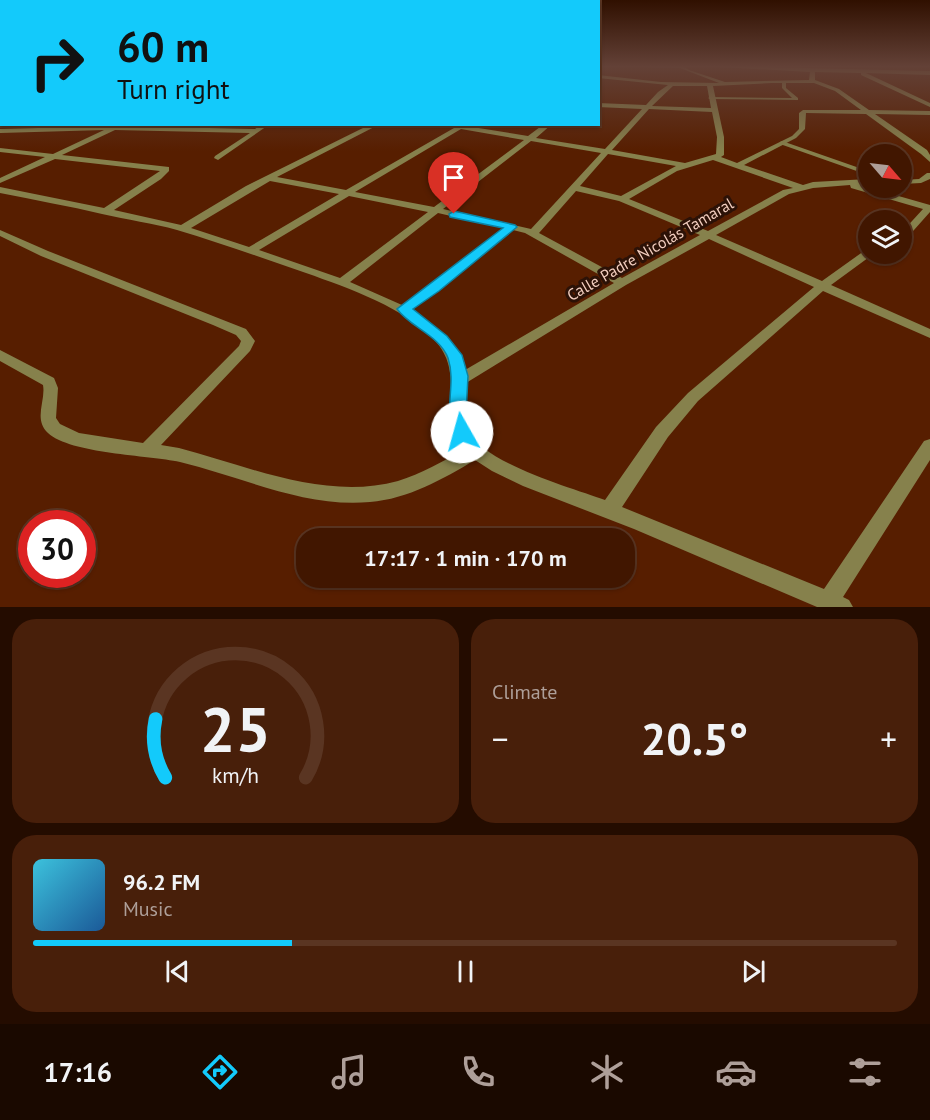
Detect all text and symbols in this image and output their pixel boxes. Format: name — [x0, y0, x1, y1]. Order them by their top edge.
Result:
text: 60 m — [117, 19, 209, 74]
icon: right — [18, 24, 96, 102]
text: Turn right — [117, 72, 230, 106]
north arrow — [858, 144, 912, 198]
map controls — [858, 144, 912, 264]
pin — [428, 152, 479, 214]
icon: arrive — [437, 161, 470, 194]
street label: Calle Padre Nicolás Tamaral — [563, 193, 737, 305]
button: layers — [858, 210, 912, 264]
position arrow — [430, 400, 494, 464]
speed limit sign: 30 — [18, 510, 96, 588]
text: 17:17 · 1 min · 170 m — [364, 544, 567, 572]
text: Climate — [492, 679, 558, 705]
text: 25 — [200, 688, 271, 769]
text: 20.5° — [641, 709, 748, 767]
text: − — [492, 717, 509, 760]
text: + — [880, 717, 897, 760]
text: km/h — [212, 761, 259, 789]
text: 96.2 FM — [123, 868, 200, 896]
text: Music — [123, 896, 172, 922]
icon: previous — [161, 955, 194, 988]
icon: pause — [449, 955, 482, 988]
icon: next — [737, 955, 770, 988]
icon: directions — [199, 1051, 241, 1093]
icon: music — [328, 1051, 370, 1093]
icon: phone — [457, 1051, 499, 1093]
icon: climate — [586, 1051, 628, 1093]
icon: car — [715, 1051, 757, 1093]
icon: filters — [844, 1051, 886, 1093]
text: 17:16 — [44, 1055, 112, 1089]

